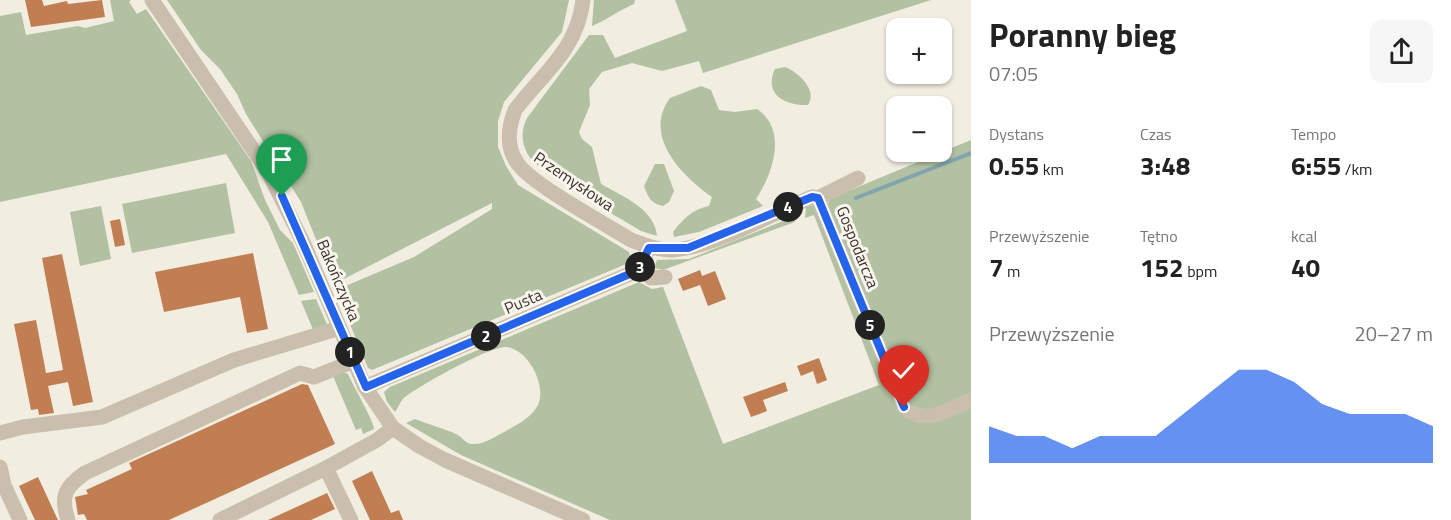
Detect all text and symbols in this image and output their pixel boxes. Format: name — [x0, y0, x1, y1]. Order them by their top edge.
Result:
text: Poranny bieg — [989, 10, 1176, 60]
map controls — [886, 18, 952, 162]
button: + — [886, 18, 952, 84]
button: share — [1370, 20, 1433, 83]
text: 07:05 — [989, 58, 1038, 89]
button: − — [886, 96, 952, 162]
text: Dystans — [989, 122, 1044, 146]
text: Czas — [1140, 122, 1171, 146]
text: Tempo — [1291, 122, 1336, 146]
pin — [256, 134, 307, 196]
icon: arrive — [265, 143, 298, 176]
street label: Przemysłowa — [529, 145, 619, 217]
text: 0.55 — [989, 146, 1039, 185]
text: 3:48 — [1140, 146, 1190, 185]
text: 6:55 — [1291, 146, 1341, 185]
text: km — [1039, 157, 1064, 181]
text: /km — [1341, 157, 1373, 181]
pin: 4 — [773, 192, 803, 222]
text: 4 — [784, 195, 792, 219]
street label: Gospodarcza — [831, 202, 885, 292]
text: Przewyższenie — [989, 224, 1089, 248]
text: Tętno — [1140, 224, 1178, 248]
text: kcal — [1291, 224, 1317, 248]
street label: Bakończycka — [311, 235, 367, 325]
text: 7 — [989, 248, 1004, 287]
text: 152 — [1140, 248, 1184, 287]
text: 40 — [1291, 248, 1320, 287]
pin: 3 — [625, 252, 655, 282]
text: 3 — [636, 255, 644, 279]
text: m — [1004, 259, 1020, 283]
text: bpm — [1184, 259, 1217, 283]
street label: Pusta — [500, 282, 546, 320]
pin: 5 — [855, 310, 885, 340]
text: 5 — [866, 313, 874, 337]
text: Przewyższenie — [989, 318, 1114, 349]
text: 20–27 m — [1354, 318, 1433, 349]
pin: 2 — [471, 321, 501, 351]
text: 2 — [482, 324, 490, 348]
pin: 1 — [335, 337, 365, 367]
text: 1 — [346, 340, 354, 364]
pin — [878, 345, 929, 407]
icon: check — [887, 354, 920, 387]

